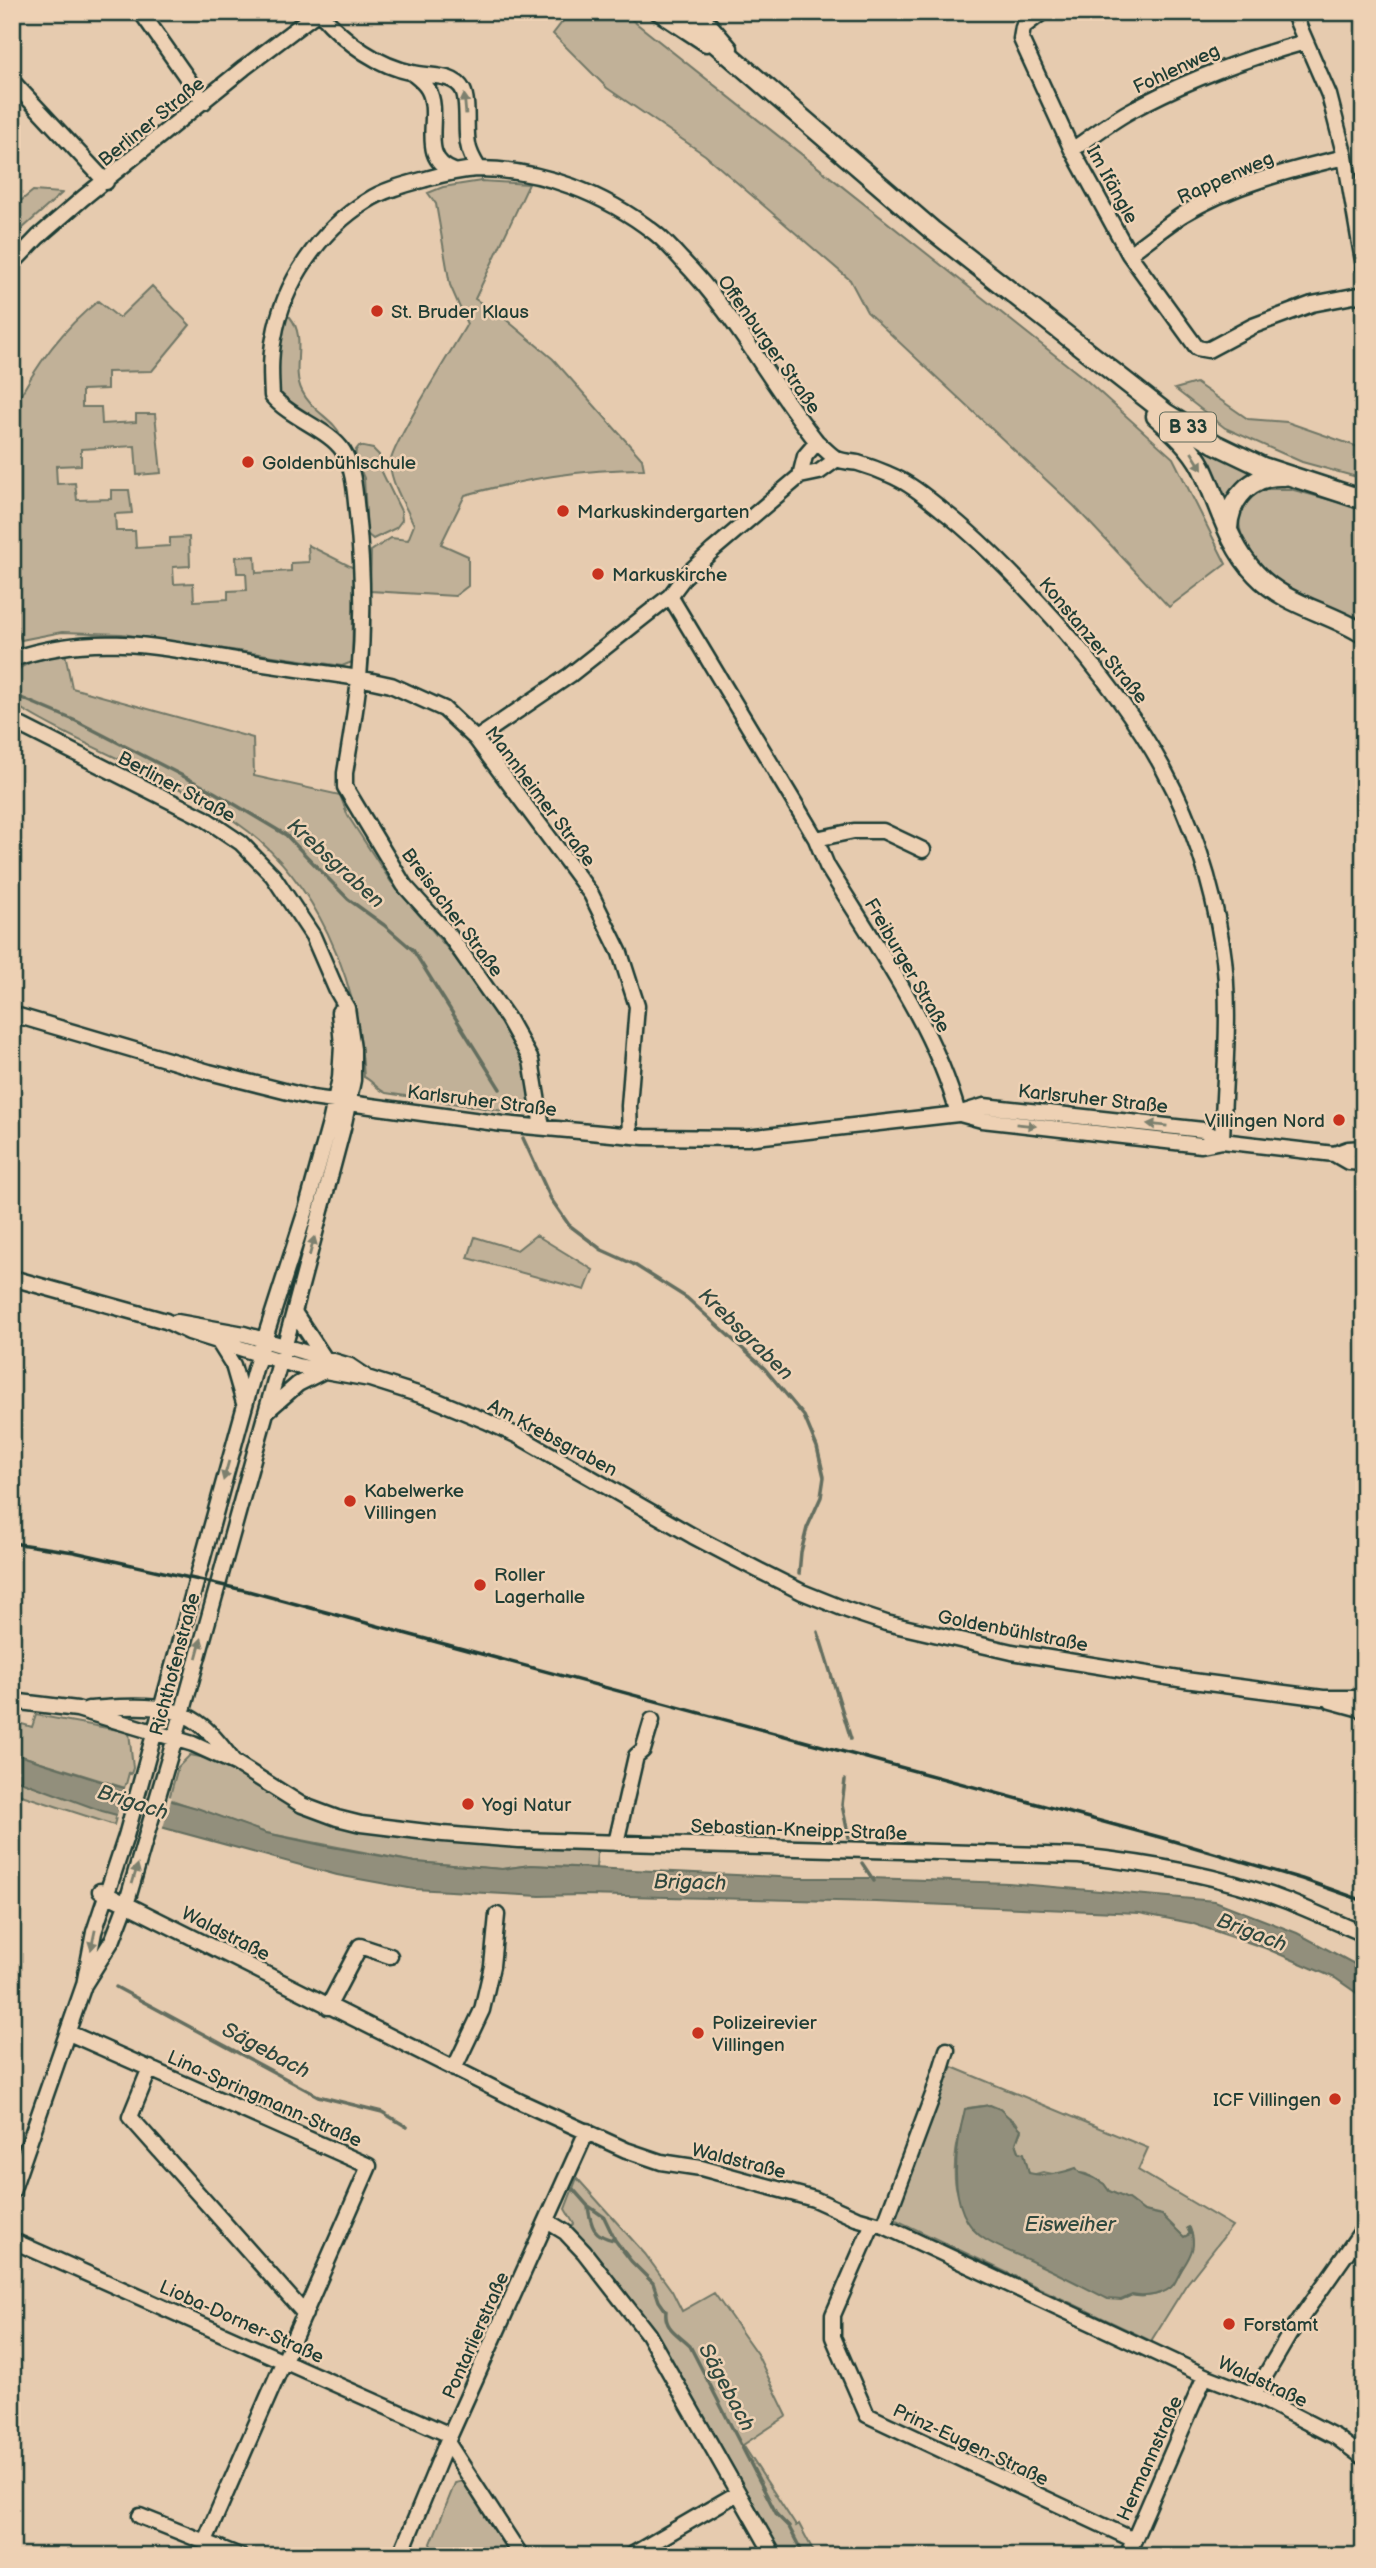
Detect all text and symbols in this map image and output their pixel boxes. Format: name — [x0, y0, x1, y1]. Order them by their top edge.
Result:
street label: Fohlenweg — [1130, 39, 1224, 99]
street label: Berliner Straße — [94, 72, 210, 172]
one-way arrow — [459, 92, 470, 114]
street label: Im Ifängle — [1081, 142, 1142, 228]
street label: Rappenweg — [1174, 147, 1277, 210]
street label: Offenburger Straße — [712, 271, 825, 419]
place label: St. Bruder Klaus — [391, 301, 529, 324]
marker: St. Bruder Klaus — [369, 303, 385, 319]
road number: B 33 — [1160, 412, 1216, 442]
one-way arrow — [1190, 451, 1203, 471]
place label: Goldenbühlschule — [262, 452, 416, 475]
marker: Goldenbühlschule — [240, 454, 256, 470]
place label: Markuskindergarten — [577, 501, 749, 524]
marker: Markuskindergarten — [555, 503, 571, 519]
place label: Markuskirche — [612, 564, 727, 587]
marker: Markuskirche — [590, 566, 606, 582]
street label: Konstanzer Straße — [1033, 573, 1152, 709]
street label: Mannheimer Straße — [480, 722, 600, 872]
street label: Berliner Straße — [114, 747, 239, 828]
water label: Krebsgraben — [282, 813, 389, 914]
street label: Breisacher Straße — [396, 844, 508, 982]
street label: Freiburger Straße — [859, 894, 955, 1037]
street label: Karlsruher Straße — [1017, 1080, 1169, 1119]
street label: Karlsruher Straße — [406, 1081, 558, 1122]
place label: Villingen Nord — [1205, 1110, 1325, 1133]
marker: Villingen Nord — [1331, 1112, 1347, 1128]
one-way arrow — [1146, 1119, 1168, 1130]
one-way arrow — [1015, 1120, 1037, 1131]
one-way arrow — [307, 1235, 318, 1257]
water label: Krebsgraben — [693, 1283, 798, 1386]
street label: Am Krebsgraben — [484, 1395, 621, 1482]
one-way arrow — [220, 1461, 231, 1483]
place label: Kabelwerke Villingen — [364, 1480, 464, 1525]
marker: Kabelwerke Villingen — [342, 1493, 358, 1509]
place label: Roller Lagerhalle — [494, 1564, 585, 1609]
marker: Roller Lagerhalle — [472, 1577, 488, 1593]
street label: Richthofenstraße — [145, 1590, 206, 1738]
street label: Goldenbühlstraße — [936, 1606, 1090, 1657]
one-way arrow — [194, 1637, 205, 1659]
water label: Brigach — [94, 1779, 172, 1826]
place label: Yogi Natur — [481, 1794, 572, 1817]
marker: Yogi Natur — [460, 1796, 476, 1812]
street label: Sebastian-Kneipp-Straße — [690, 1815, 908, 1846]
one-way arrow — [131, 1863, 141, 1884]
water label: Brigach — [653, 1869, 727, 1896]
street label: Waldstraße — [177, 1902, 273, 1966]
water label: Brigach — [1213, 1908, 1291, 1957]
one-way arrow — [87, 1929, 98, 1951]
place label: Polizeirevier Villingen — [712, 2012, 818, 2057]
water label: Sägebach — [218, 2017, 314, 2084]
marker: Polizeirevier Villingen — [690, 2025, 706, 2041]
street label: Lina-Springmann-Straße — [164, 2046, 365, 2153]
place label: ICF Villingen — [1213, 2089, 1321, 2112]
marker: ICF Villingen — [1327, 2091, 1343, 2107]
street label: Waldstraße — [689, 2139, 788, 2184]
water label: Eisweiher — [1025, 2212, 1117, 2237]
street label: Pontarlierstraße — [438, 2268, 515, 2403]
street label: Lioba-Dorner-Straße — [156, 2276, 327, 2369]
place label: Forstamt — [1243, 2314, 1319, 2337]
marker: Forstamt — [1221, 2316, 1237, 2332]
water label: Sägebach — [693, 2339, 760, 2436]
street label: Waldstraße — [1214, 2352, 1311, 2413]
street label: Hermannstraße — [1113, 2393, 1188, 2525]
street label: Prinz-Eugen-Straße — [889, 2399, 1052, 2491]

